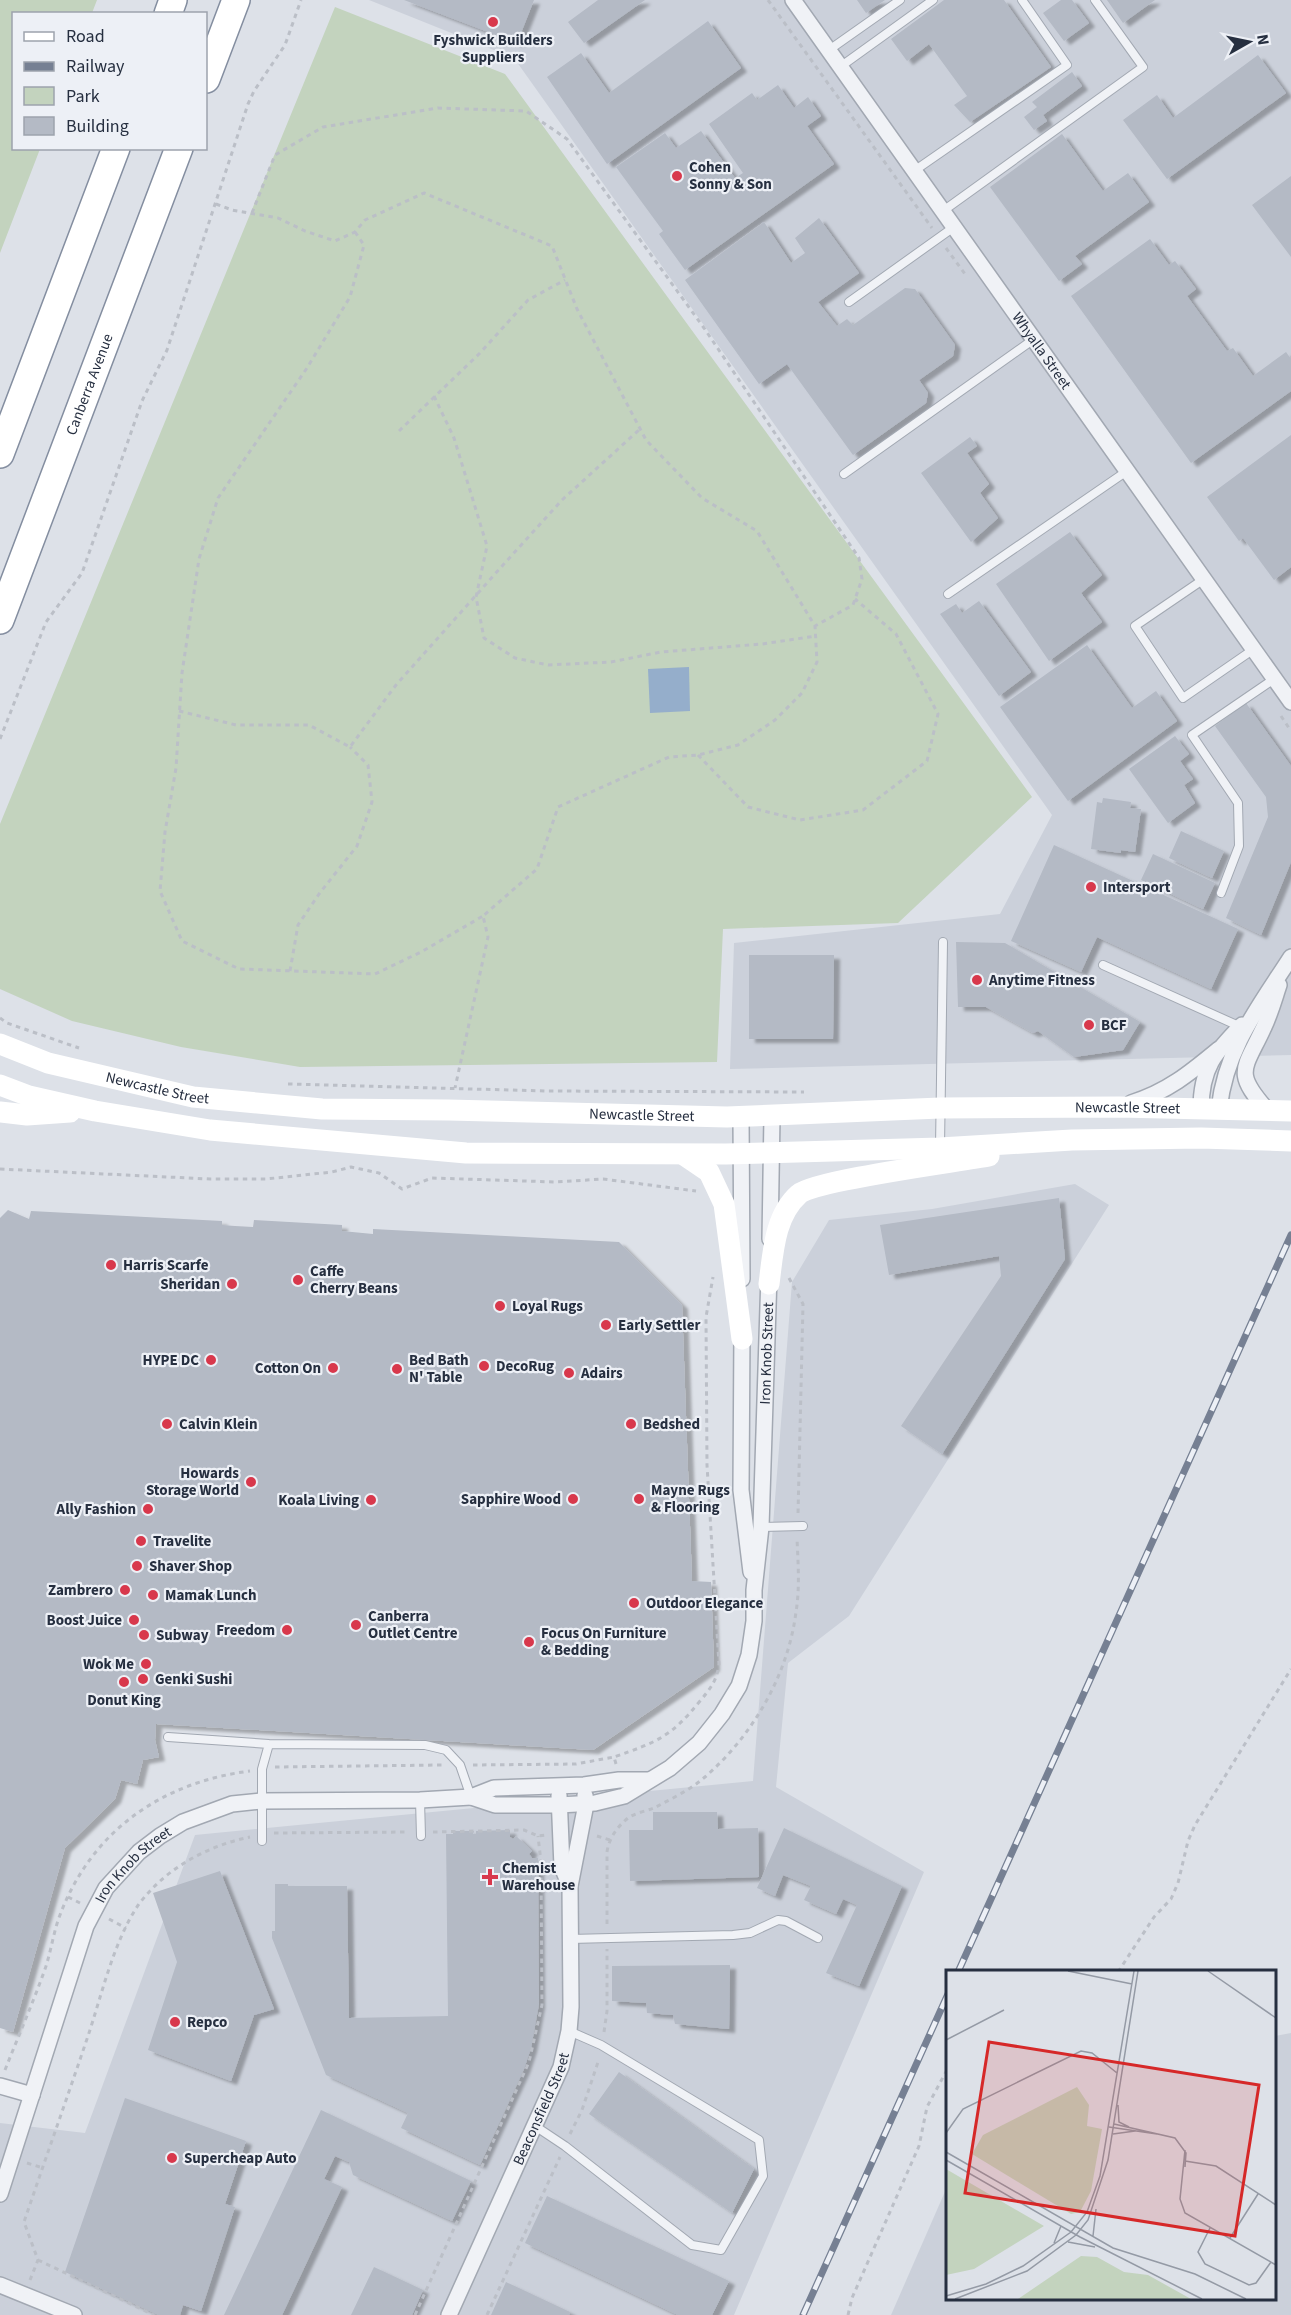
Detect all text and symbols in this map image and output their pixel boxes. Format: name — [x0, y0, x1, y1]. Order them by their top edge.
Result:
legend — [12, 12, 207, 150]
north arrow — [1219, 12, 1279, 72]
marker: Fyshwick Builders Suppliers — [486, 15, 500, 29]
text: Road — [66, 24, 105, 49]
place label: Fyshwick Builders Suppliers — [433, 30, 553, 68]
text: N — [1251, 33, 1275, 47]
text: Railway — [66, 54, 125, 79]
text: Park — [66, 84, 100, 109]
text: Building — [66, 114, 129, 139]
place label: Cohen Sonny & Son — [689, 157, 772, 195]
marker: Cohen Sonny & Son — [670, 169, 684, 183]
street label: Whyalla Street — [1007, 308, 1076, 394]
street label: Canberra Avenue — [61, 331, 119, 438]
place label: Intersport — [1103, 877, 1171, 898]
marker: Intersport — [1084, 880, 1098, 894]
place label: Anytime Fitness — [988, 970, 1095, 991]
marker: Anytime Fitness — [970, 973, 984, 987]
place label: BCF — [1101, 1015, 1127, 1036]
marker: BCF — [1082, 1018, 1096, 1032]
street label: Newcastle Street — [104, 1067, 210, 1109]
street label: Newcastle Street — [1075, 1097, 1180, 1119]
street label: Newcastle Street — [589, 1104, 695, 1127]
place label: Harris Scarfe — [123, 1255, 209, 1276]
marker: Harris Scarfe — [104, 1258, 118, 1272]
place label: Caffe Cherry Beans — [310, 1261, 398, 1299]
marker: Caffe Cherry Beans — [291, 1273, 305, 1287]
place label: Sheridan — [160, 1274, 220, 1295]
marker: Sheridan — [225, 1277, 239, 1291]
place label: Loyal Rugs — [512, 1296, 583, 1317]
marker: Loyal Rugs — [493, 1299, 507, 1313]
street label: Iron Knob Street — [755, 1302, 779, 1405]
place label: Early Settler — [618, 1315, 700, 1336]
marker: Early Settler — [599, 1318, 613, 1332]
place label: HYPE DC — [143, 1350, 199, 1371]
place label: Bed Bath N' Table — [409, 1350, 468, 1388]
marker: HYPE DC — [204, 1353, 218, 1367]
place label: DecoRug — [496, 1356, 554, 1377]
place label: Cotton On — [255, 1358, 321, 1379]
marker: DecoRug — [477, 1359, 491, 1373]
marker: Cotton On — [326, 1361, 340, 1375]
marker: Bed Bath N' Table — [390, 1362, 404, 1376]
place label: Adairs — [580, 1363, 623, 1384]
marker: Adairs — [562, 1366, 576, 1380]
place label: Calvin Klein — [179, 1414, 257, 1435]
place label: Bedshed — [643, 1414, 700, 1435]
marker: Calvin Klein — [160, 1417, 174, 1431]
marker: Bedshed — [624, 1417, 638, 1431]
place label: Howards Storage World — [146, 1463, 239, 1501]
marker: Howards Storage World — [244, 1475, 258, 1489]
place label: Mayne Rugs & Flooring — [651, 1480, 730, 1518]
place label: Sapphire Wood — [461, 1489, 561, 1510]
place label: Koala Living — [278, 1490, 359, 1511]
marker: Sapphire Wood — [566, 1492, 580, 1506]
marker: Mayne Rugs & Flooring — [632, 1492, 646, 1506]
marker: Koala Living — [364, 1493, 378, 1507]
place label: Ally Fashion — [56, 1499, 136, 1520]
marker: Ally Fashion — [141, 1502, 155, 1516]
place label: Travelite — [153, 1531, 212, 1552]
marker: Travelite — [134, 1534, 148, 1548]
place label: Shaver Shop — [149, 1556, 233, 1577]
marker: Shaver Shop — [130, 1559, 144, 1573]
place label: Zambrero — [48, 1580, 113, 1601]
marker: Zambrero — [118, 1583, 132, 1597]
place label: Mamak Lunch — [165, 1585, 257, 1606]
marker: Mamak Lunch — [146, 1588, 160, 1602]
place label: Outdoor Elegance — [646, 1593, 763, 1614]
marker: Outdoor Elegance — [627, 1596, 641, 1610]
place label: Canberra Outlet Centre — [368, 1606, 458, 1644]
place label: Boost Juice — [47, 1610, 122, 1631]
marker: Boost Juice — [127, 1613, 141, 1627]
marker: Canberra Outlet Centre — [349, 1618, 363, 1632]
place label: Freedom — [216, 1620, 275, 1641]
marker: Freedom — [280, 1623, 294, 1637]
place label: Focus On Furniture & Bedding — [541, 1623, 667, 1661]
place label: Subway — [156, 1625, 209, 1646]
marker: Subway — [137, 1628, 151, 1642]
marker: Focus On Furniture & Bedding — [522, 1635, 536, 1649]
place label: Wok Me — [83, 1654, 134, 1675]
marker: Wok Me — [139, 1657, 153, 1671]
place label: Genki Sushi — [155, 1669, 233, 1690]
marker: Genki Sushi — [136, 1672, 150, 1686]
marker: Donut King — [117, 1675, 131, 1689]
place label: Donut King — [87, 1690, 161, 1711]
street label: Iron Knob Street — [90, 1821, 176, 1907]
place label: Chemist Warehouse — [502, 1858, 576, 1896]
marker: Chemist Warehouse — [483, 1870, 497, 1884]
inset map — [946, 1970, 1276, 2300]
place label: Repco — [187, 2012, 227, 2033]
marker: Repco — [168, 2015, 182, 2029]
street label: Beaconsfield Street — [508, 2051, 575, 2169]
place label: Supercheap Auto — [184, 2148, 297, 2169]
marker: Supercheap Auto — [165, 2151, 179, 2165]

